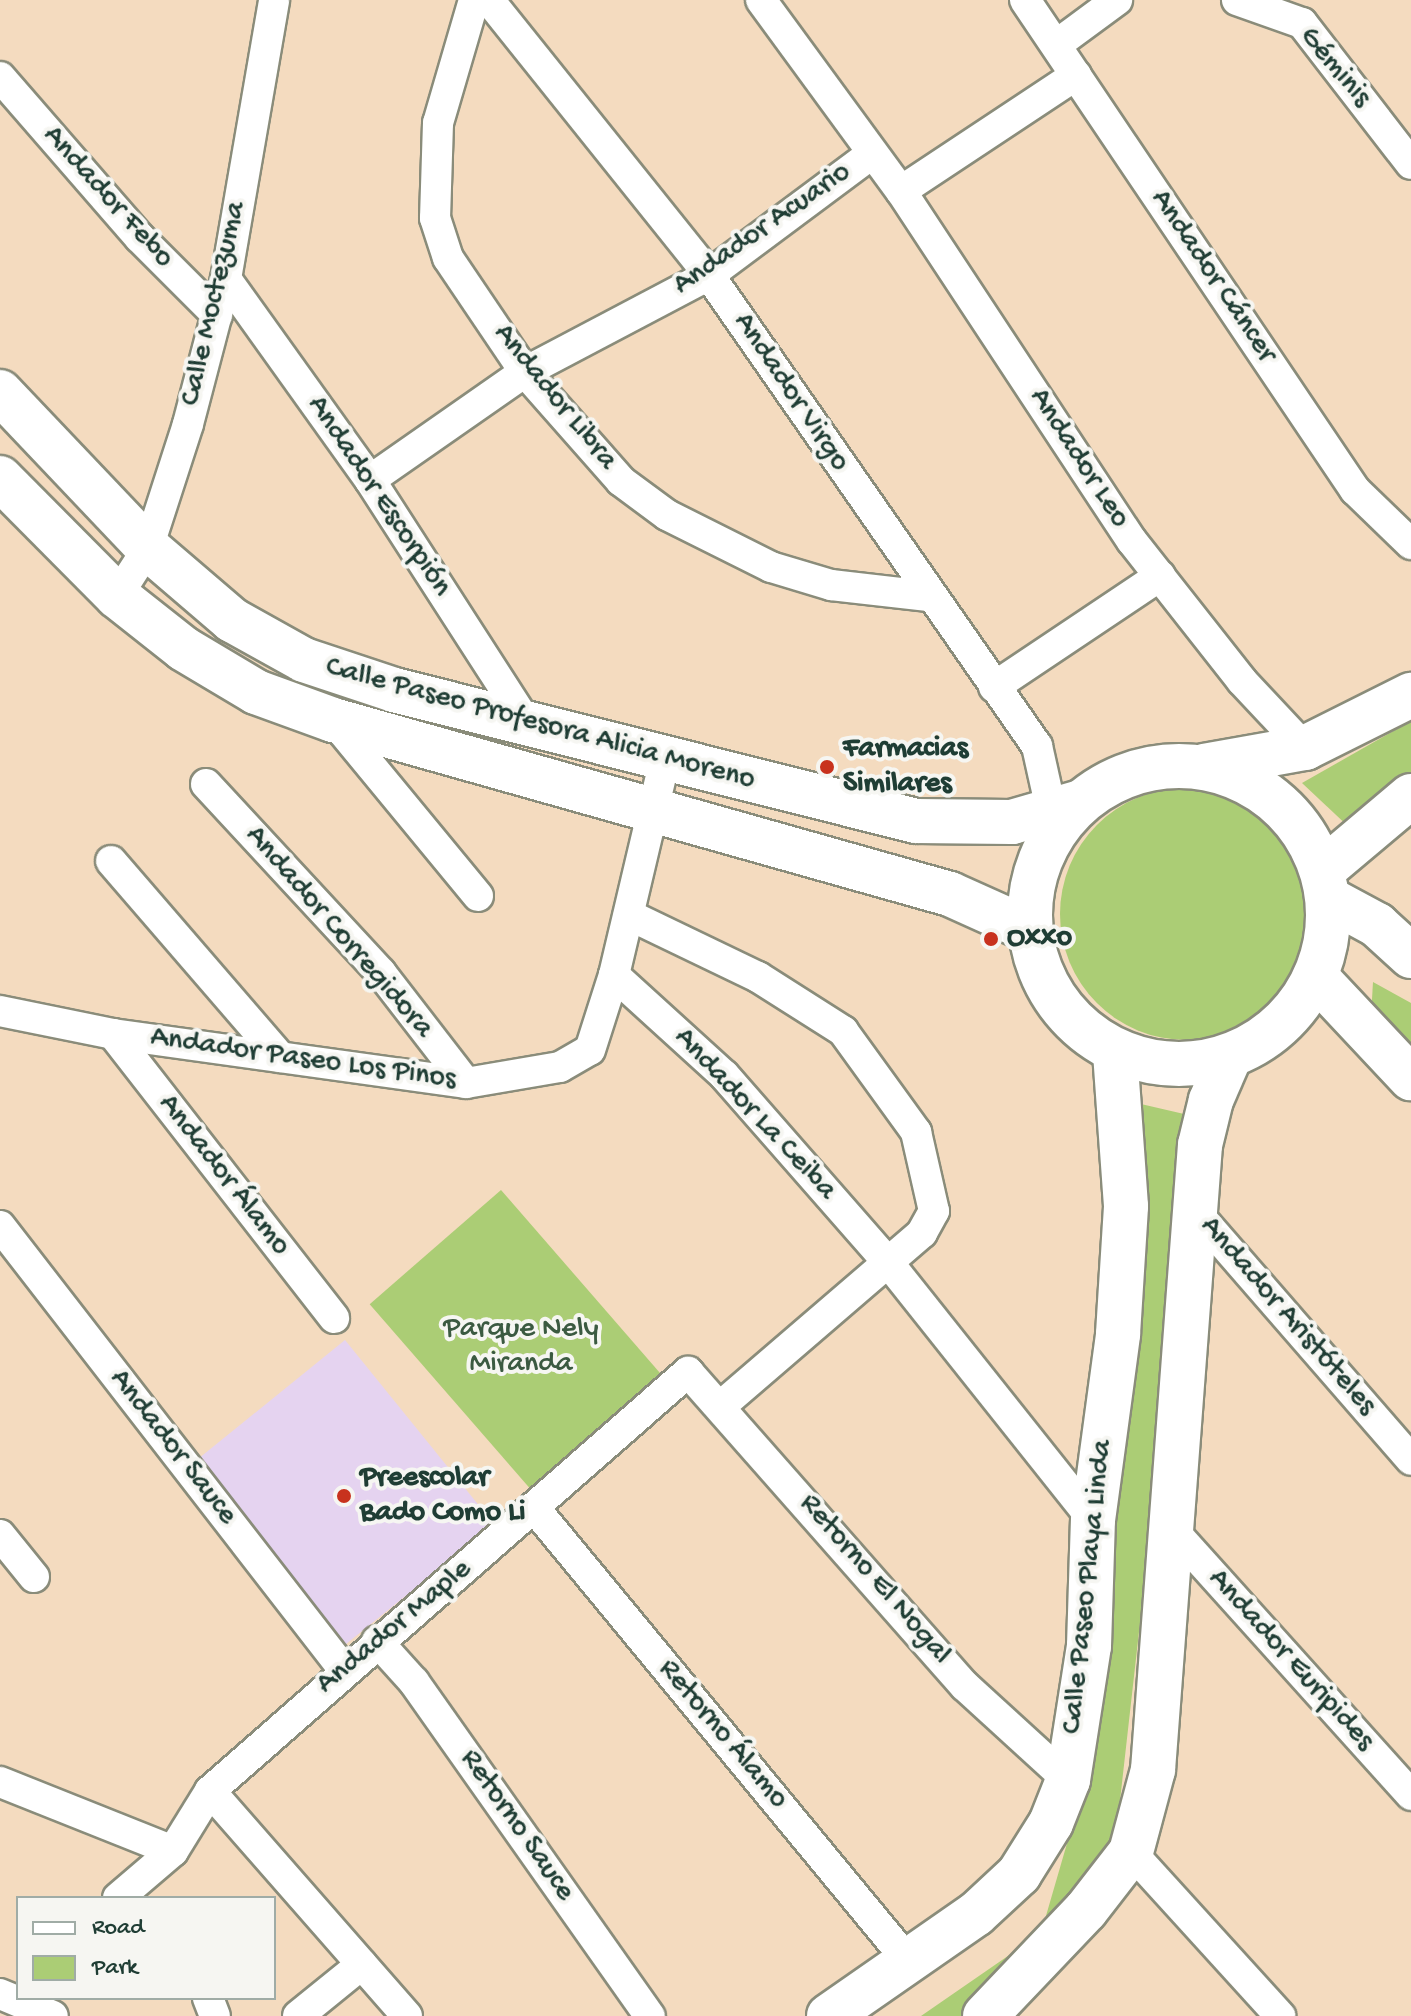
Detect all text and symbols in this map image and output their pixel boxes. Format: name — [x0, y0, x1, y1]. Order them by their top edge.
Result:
street label: Géminis — [1290, 20, 1378, 116]
street label: Andador Febo — [34, 119, 180, 277]
street label: Andador Acuario — [667, 155, 859, 305]
street label: Andador Cáncer — [1141, 184, 1283, 370]
street label: Calle Moctezuma — [174, 198, 256, 410]
street label: Andador Virgo — [724, 307, 856, 479]
street label: Andador Libra — [484, 318, 624, 478]
street label: Andador Leo — [1020, 382, 1136, 536]
street label: Andador Escorpión — [298, 390, 458, 604]
street label: Calle Paseo Profesora Alicia Moreno — [321, 650, 759, 800]
place label: Farmacias Similares — [843, 732, 968, 802]
marker: Farmacias Similares — [818, 758, 836, 776]
street label: Andador Corregidora — [236, 819, 440, 1047]
place label: Oxxo — [1007, 921, 1072, 957]
marker: Oxxo — [982, 930, 1000, 948]
street label: Andador Paseo Los Pinos — [148, 1021, 458, 1099]
street label: Andador La Ceiba — [665, 1021, 843, 1209]
street label: Andador Álamo — [149, 1088, 297, 1264]
street label: Andador Aristóteles — [1191, 1210, 1383, 1424]
park label: Parque Nely Miranda — [444, 1312, 598, 1382]
street label: Andador Sauce — [100, 1363, 244, 1533]
street label: Calle Paseo Playa Linda — [1056, 1438, 1122, 1736]
place label: Preescolar Bado Como Li — [360, 1461, 526, 1532]
marker: Preescolar Bado Como Li — [335, 1487, 353, 1505]
street label: Retorno El Nogal — [790, 1487, 958, 1673]
street label: Andador Maple — [310, 1553, 480, 1703]
street label: Andador Euripides — [1199, 1563, 1381, 1759]
street label: Retorno Álamo — [649, 1653, 795, 1817]
street label: Retorno Sauce — [451, 1743, 581, 1909]
legend — [16, 1896, 276, 2000]
text: Road — [92, 1914, 144, 1943]
text: Park — [92, 1954, 138, 1983]

